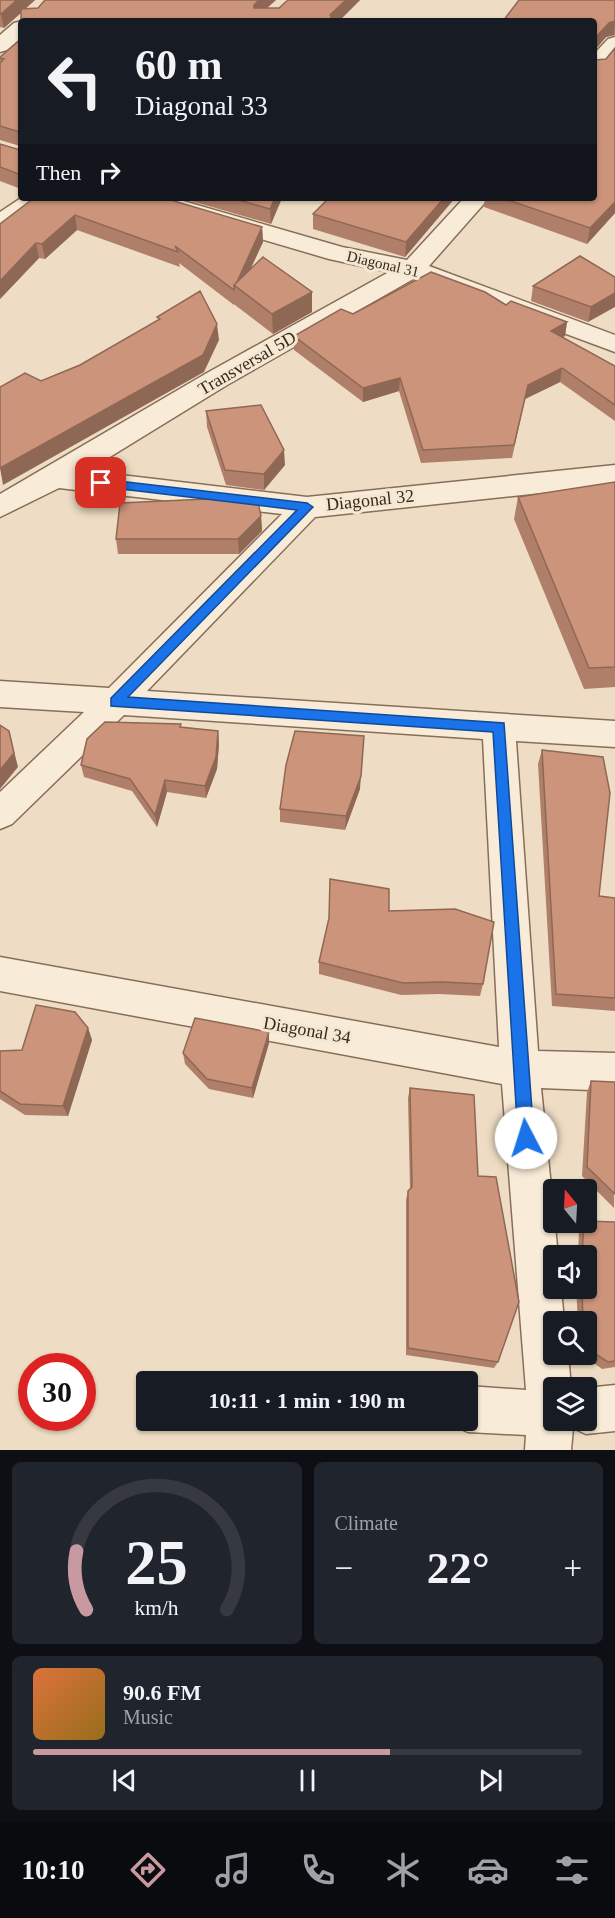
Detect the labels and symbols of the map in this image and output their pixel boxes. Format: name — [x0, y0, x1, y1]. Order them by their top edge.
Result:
street label: Diagonal 31 — [345, 248, 421, 280]
street label: Transversal 5D — [194, 327, 300, 399]
pin — [75, 457, 126, 508]
street label: Diagonal 32 — [325, 485, 415, 515]
street label: Diagonal 34 — [262, 1012, 352, 1048]
position arrow — [494, 1106, 558, 1170]
north arrow — [543, 1179, 597, 1233]
speed limit sign: 30 — [18, 1353, 96, 1431]

